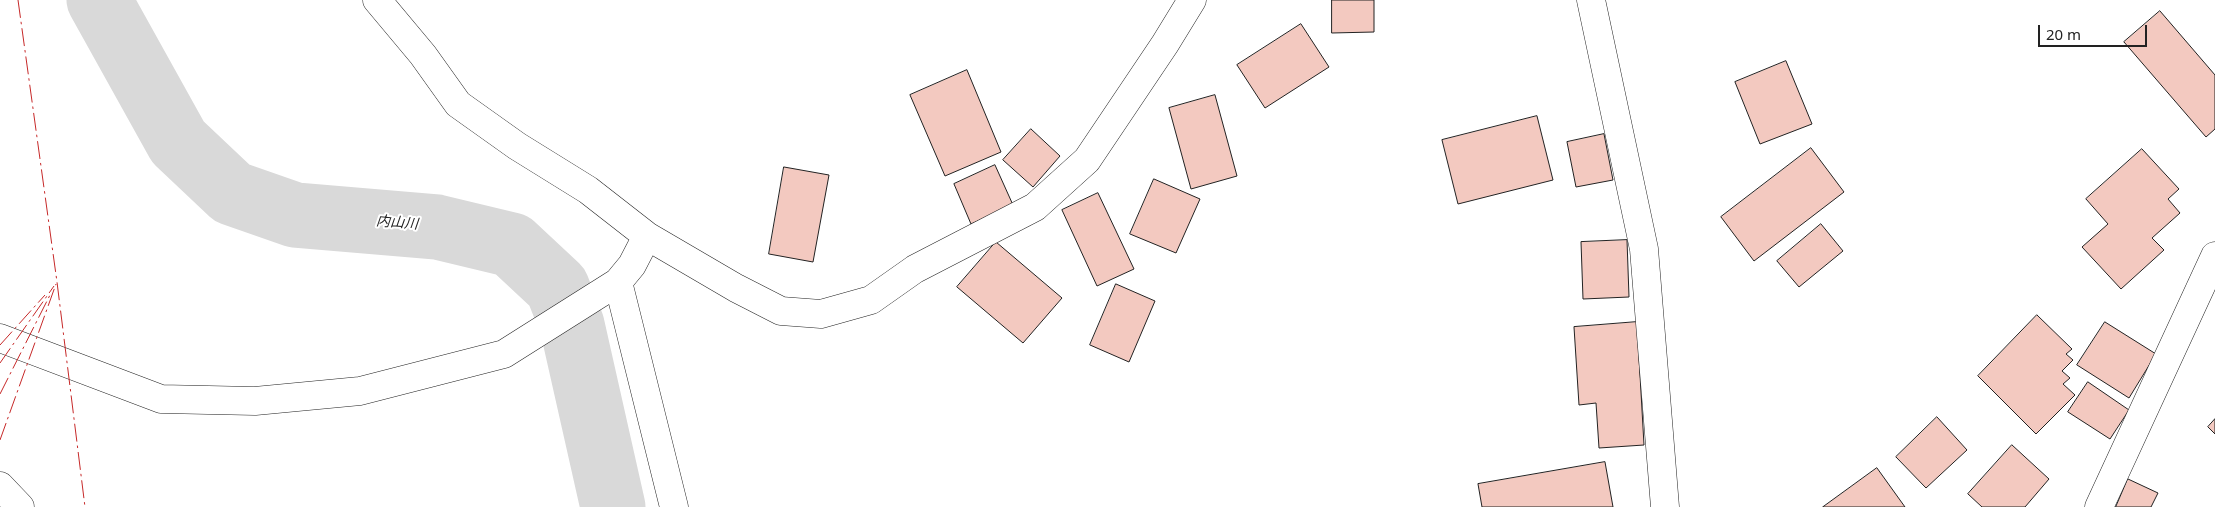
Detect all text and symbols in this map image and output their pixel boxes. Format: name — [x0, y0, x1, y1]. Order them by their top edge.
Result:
scale bar — [2040, 15, 2149, 47]
text: 20 m — [2046, 24, 2081, 44]
water label: 内山川 — [375, 213, 419, 233]

